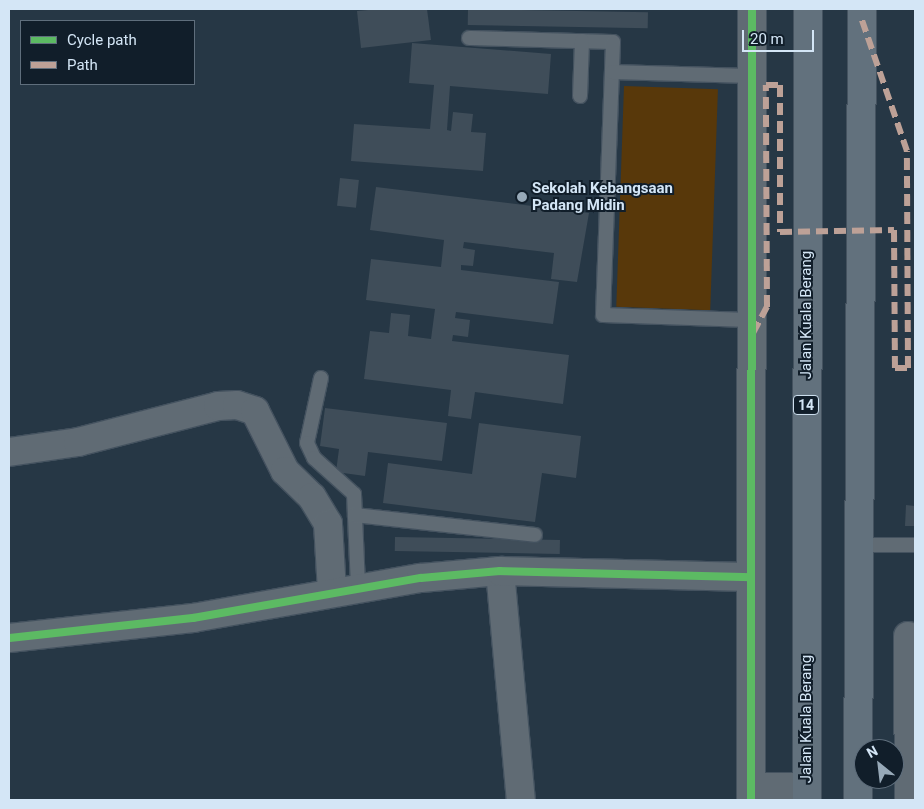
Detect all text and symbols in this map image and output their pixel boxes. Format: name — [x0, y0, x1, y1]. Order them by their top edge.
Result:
legend — [20, 20, 195, 85]
scale bar — [744, 20, 816, 52]
text: 20 m — [750, 30, 784, 48]
text: Cycle path — [67, 31, 137, 49]
text: Path — [67, 56, 98, 74]
place label: Sekolah Kebangsaan Padang Midin — [532, 179, 673, 214]
marker: Sekolah Kebangsaan Padang Midin — [516, 191, 528, 203]
street label: Jalan Kuala Berang — [798, 251, 816, 379]
road number: 14 — [792, 394, 820, 416]
street label: Jalan Kuala Berang — [798, 655, 816, 783]
north arrow — [854, 739, 904, 789]
text: N — [864, 742, 880, 761]

